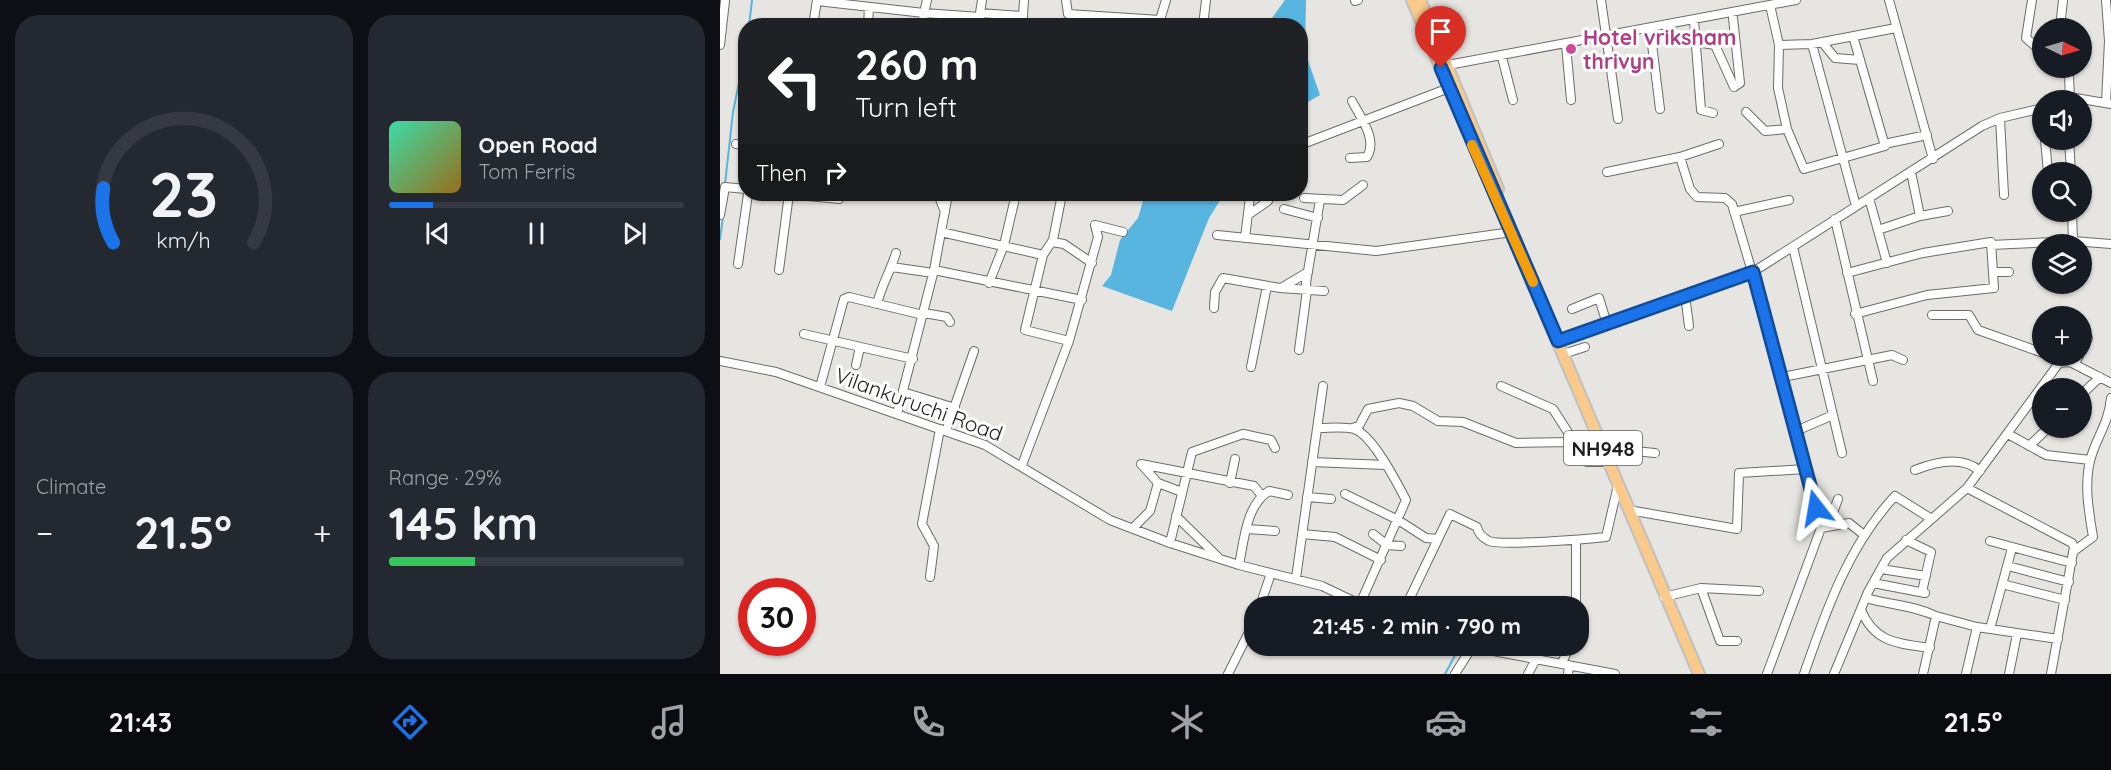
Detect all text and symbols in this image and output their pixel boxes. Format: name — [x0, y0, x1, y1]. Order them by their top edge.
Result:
pin — [1415, 6, 1466, 68]
icon: arrive — [1424, 15, 1457, 48]
north arrow — [2032, 18, 2092, 78]
map controls — [2032, 18, 2092, 438]
place label: Hotel vriksham thrivyn — [1583, 24, 1736, 74]
text: 260 m — [855, 38, 978, 91]
icon: left — [756, 42, 834, 120]
marker: Hotel vriksham thrivyn — [1564, 42, 1578, 56]
text: Turn left — [855, 90, 957, 124]
button: sound — [2032, 90, 2092, 150]
text: Open Road — [479, 131, 598, 159]
text: 23 — [149, 155, 218, 233]
icon: right — [819, 156, 852, 189]
text: Tom Ferris — [479, 159, 575, 184]
text: Then — [756, 159, 807, 187]
button: search — [2032, 162, 2092, 222]
icon: previous — [421, 217, 454, 250]
icon: pause — [520, 217, 553, 250]
icon: next — [618, 217, 651, 250]
text: km/h — [157, 227, 211, 253]
button: layers — [2032, 234, 2092, 294]
button: + — [2032, 306, 2092, 366]
street label: Vilankuruchi Road — [832, 362, 1006, 446]
button: − — [2032, 378, 2092, 438]
road number: NH948 — [1564, 431, 1642, 465]
text: Range · 29% — [389, 465, 502, 490]
text: Climate — [36, 474, 106, 499]
position arrow — [1784, 476, 1848, 540]
text: 145 km — [389, 495, 538, 551]
text: 21.5° — [134, 504, 232, 560]
text: − — [36, 512, 53, 553]
text: + — [313, 512, 331, 553]
speed limit sign: 30 — [738, 578, 816, 656]
text: 21:45 · 2 min · 790 m — [1312, 612, 1521, 640]
icon: directions — [389, 701, 431, 743]
icon: music — [648, 701, 690, 743]
icon: phone — [907, 701, 949, 743]
icon: climate — [1166, 701, 1208, 743]
icon: car — [1425, 701, 1467, 743]
icon: filters — [1685, 701, 1727, 743]
text: 21:43 — [109, 705, 172, 739]
text: 21.5° — [1944, 705, 2002, 739]

